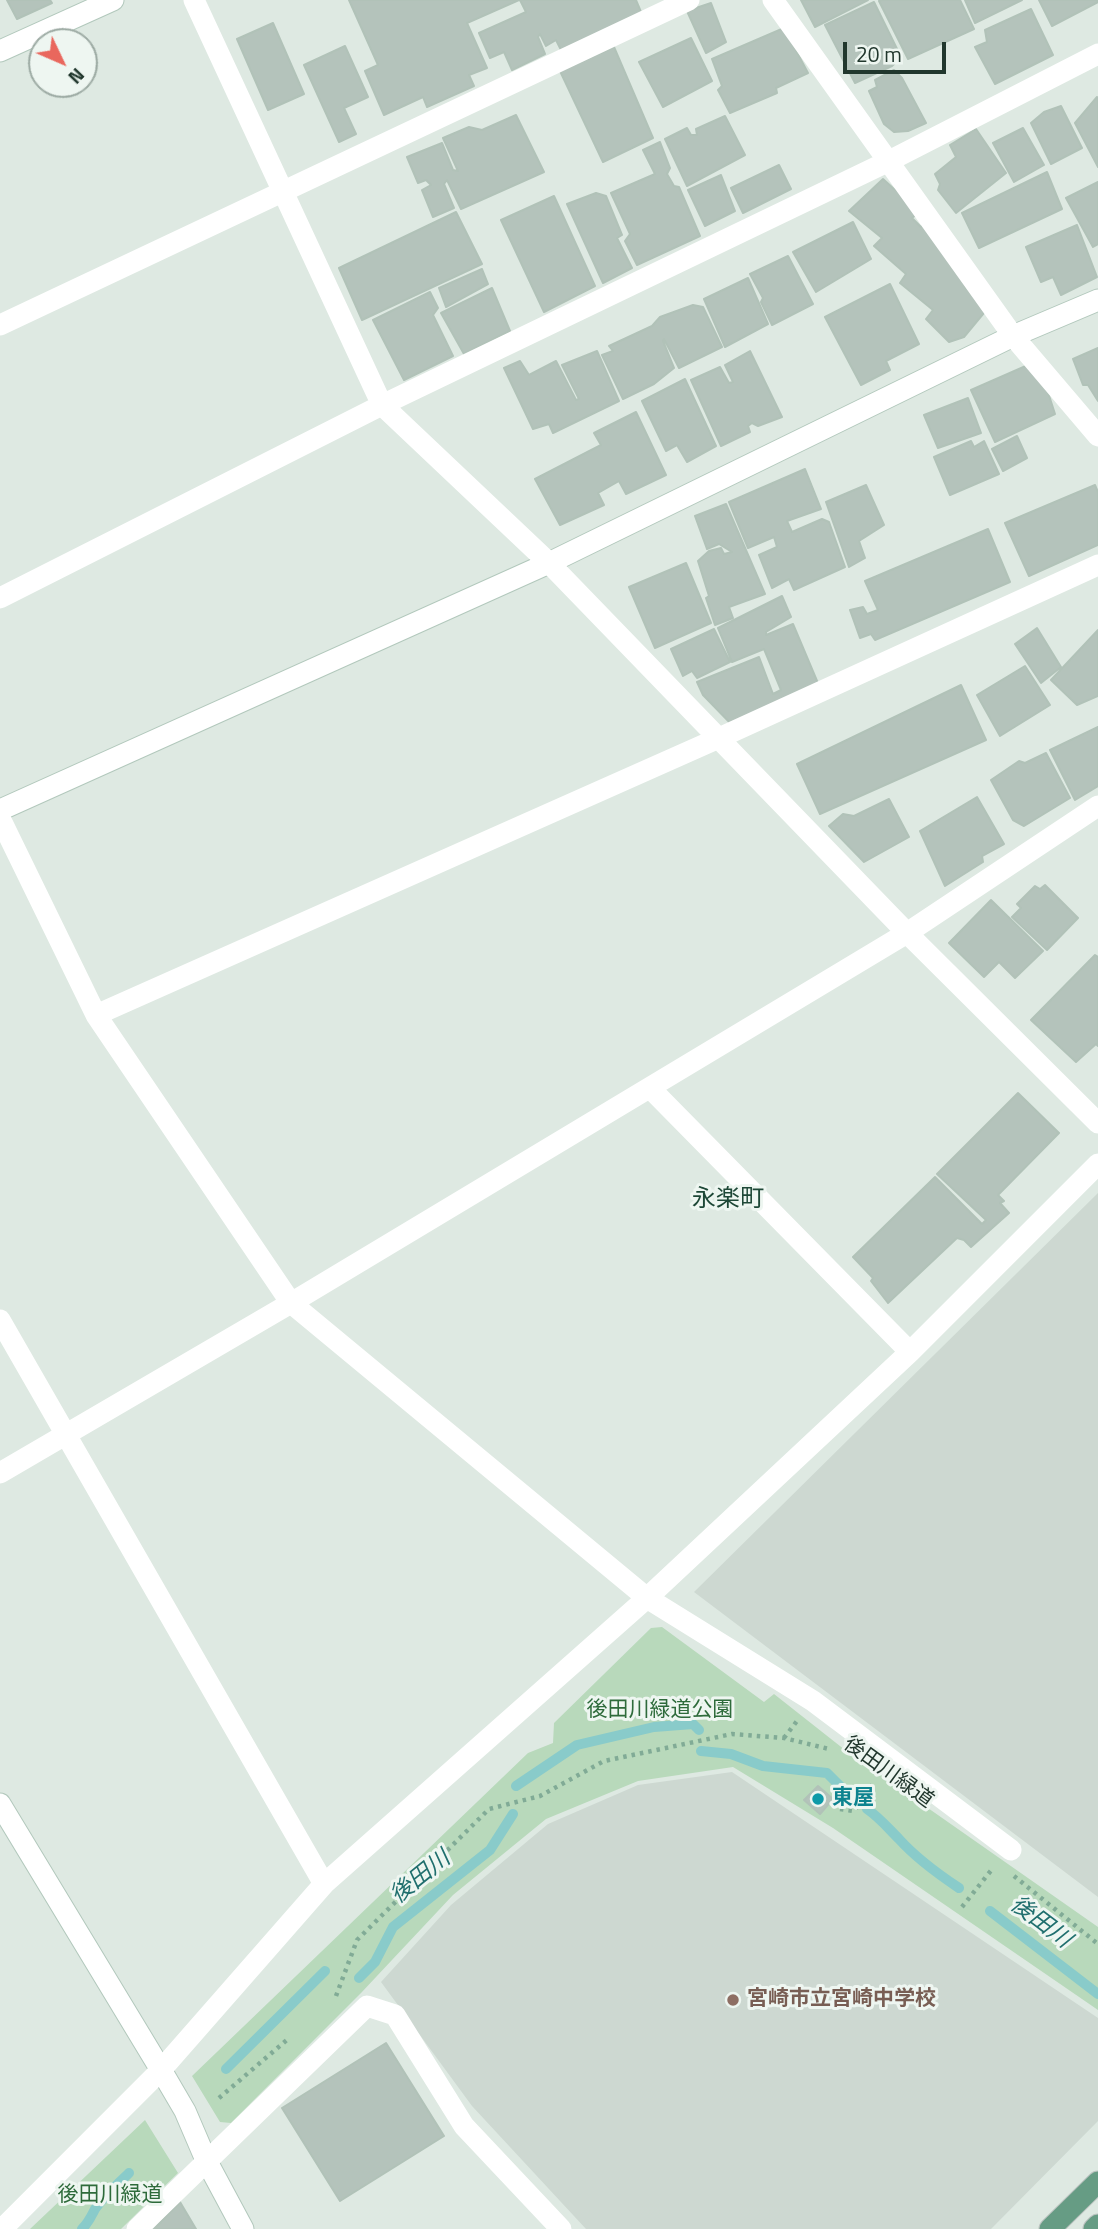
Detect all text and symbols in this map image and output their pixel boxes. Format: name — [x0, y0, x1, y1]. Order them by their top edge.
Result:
north arrow — [28, 28, 98, 98]
scale bar — [846, 28, 949, 72]
text: 20 m — [856, 38, 902, 70]
text: N — [62, 62, 92, 91]
district label: 永楽町 — [692, 1186, 764, 1214]
park label: 後田川緑道公園 — [587, 1698, 733, 1724]
street label: 後田川緑道 — [838, 1732, 938, 1814]
place label: 東屋 — [832, 1786, 874, 1812]
marker: 東屋 — [810, 1791, 826, 1807]
water label: 後田川 — [386, 1846, 456, 1910]
water label: 後田川 — [1004, 1891, 1076, 1955]
place label: 宮崎市立宮崎中学校 — [747, 1987, 936, 2013]
marker: 宮崎市立宮崎中学校 — [725, 1992, 741, 2008]
park label: 後田川緑道 — [58, 2183, 162, 2209]

